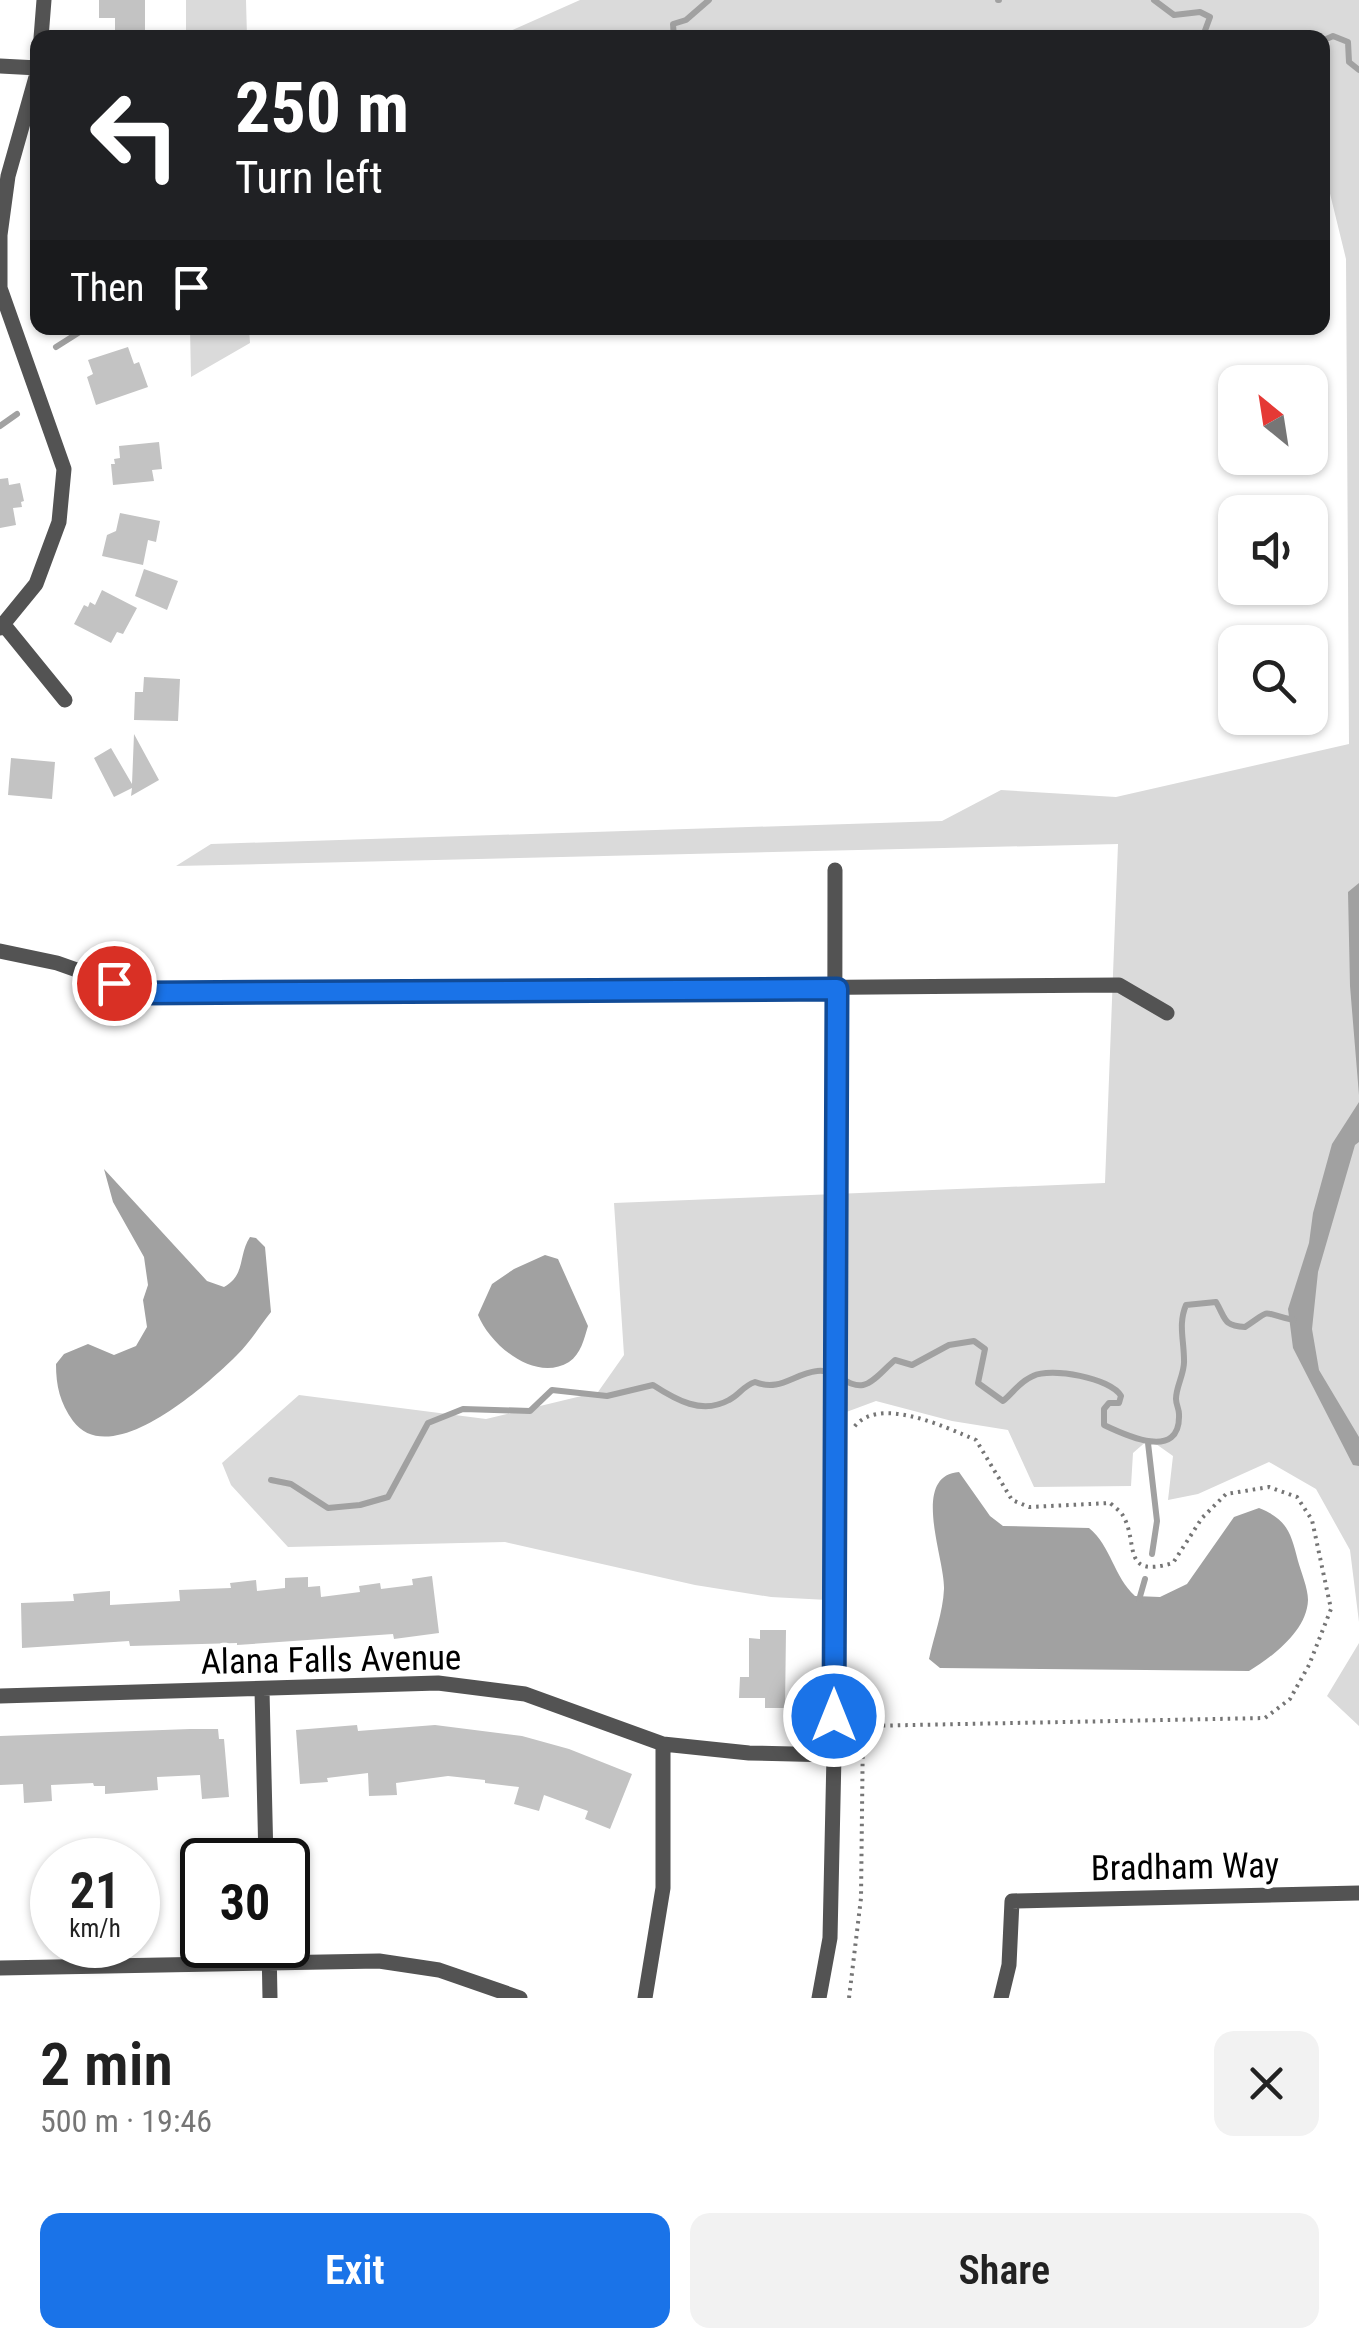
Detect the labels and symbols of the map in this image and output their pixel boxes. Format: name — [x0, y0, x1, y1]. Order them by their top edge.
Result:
north arrow — [1218, 365, 1328, 475]
pin — [72, 941, 157, 1026]
street label: Alana Falls Avenue — [200, 1637, 462, 1683]
position arrow — [782, 1664, 886, 1768]
speed limit sign: 30 — [180, 1838, 310, 1968]
street label: Bradham Way — [1090, 1845, 1280, 1889]

